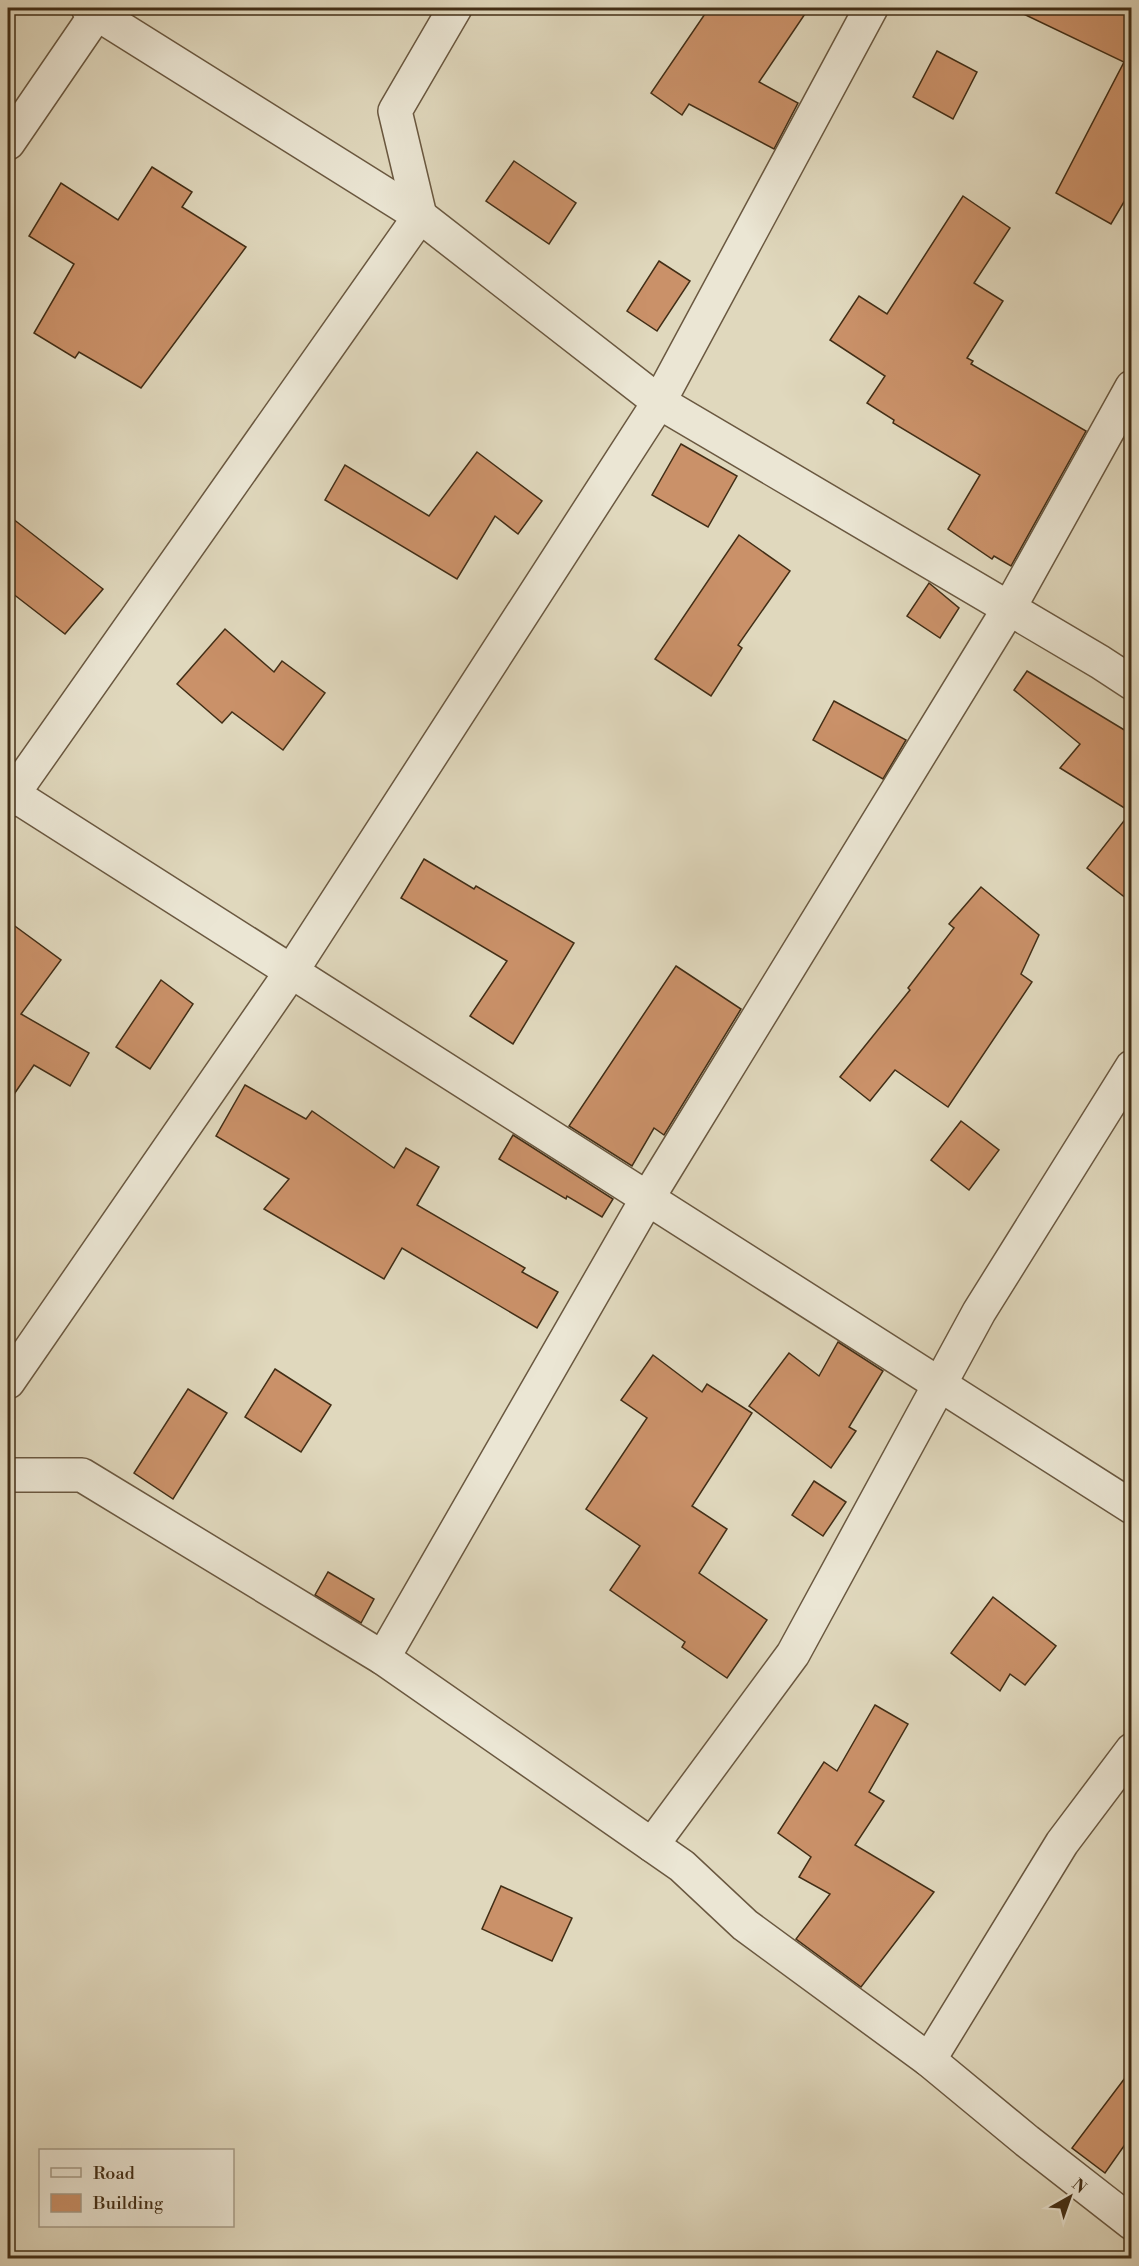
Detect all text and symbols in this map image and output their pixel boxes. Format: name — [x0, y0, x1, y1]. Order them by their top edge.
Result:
legend — [39, 2149, 234, 2227]
text: Road — [93, 2162, 136, 2185]
north arrow — [1040, 2167, 1100, 2227]
text: N — [1068, 2175, 1091, 2198]
text: Building — [92, 2192, 164, 2215]

